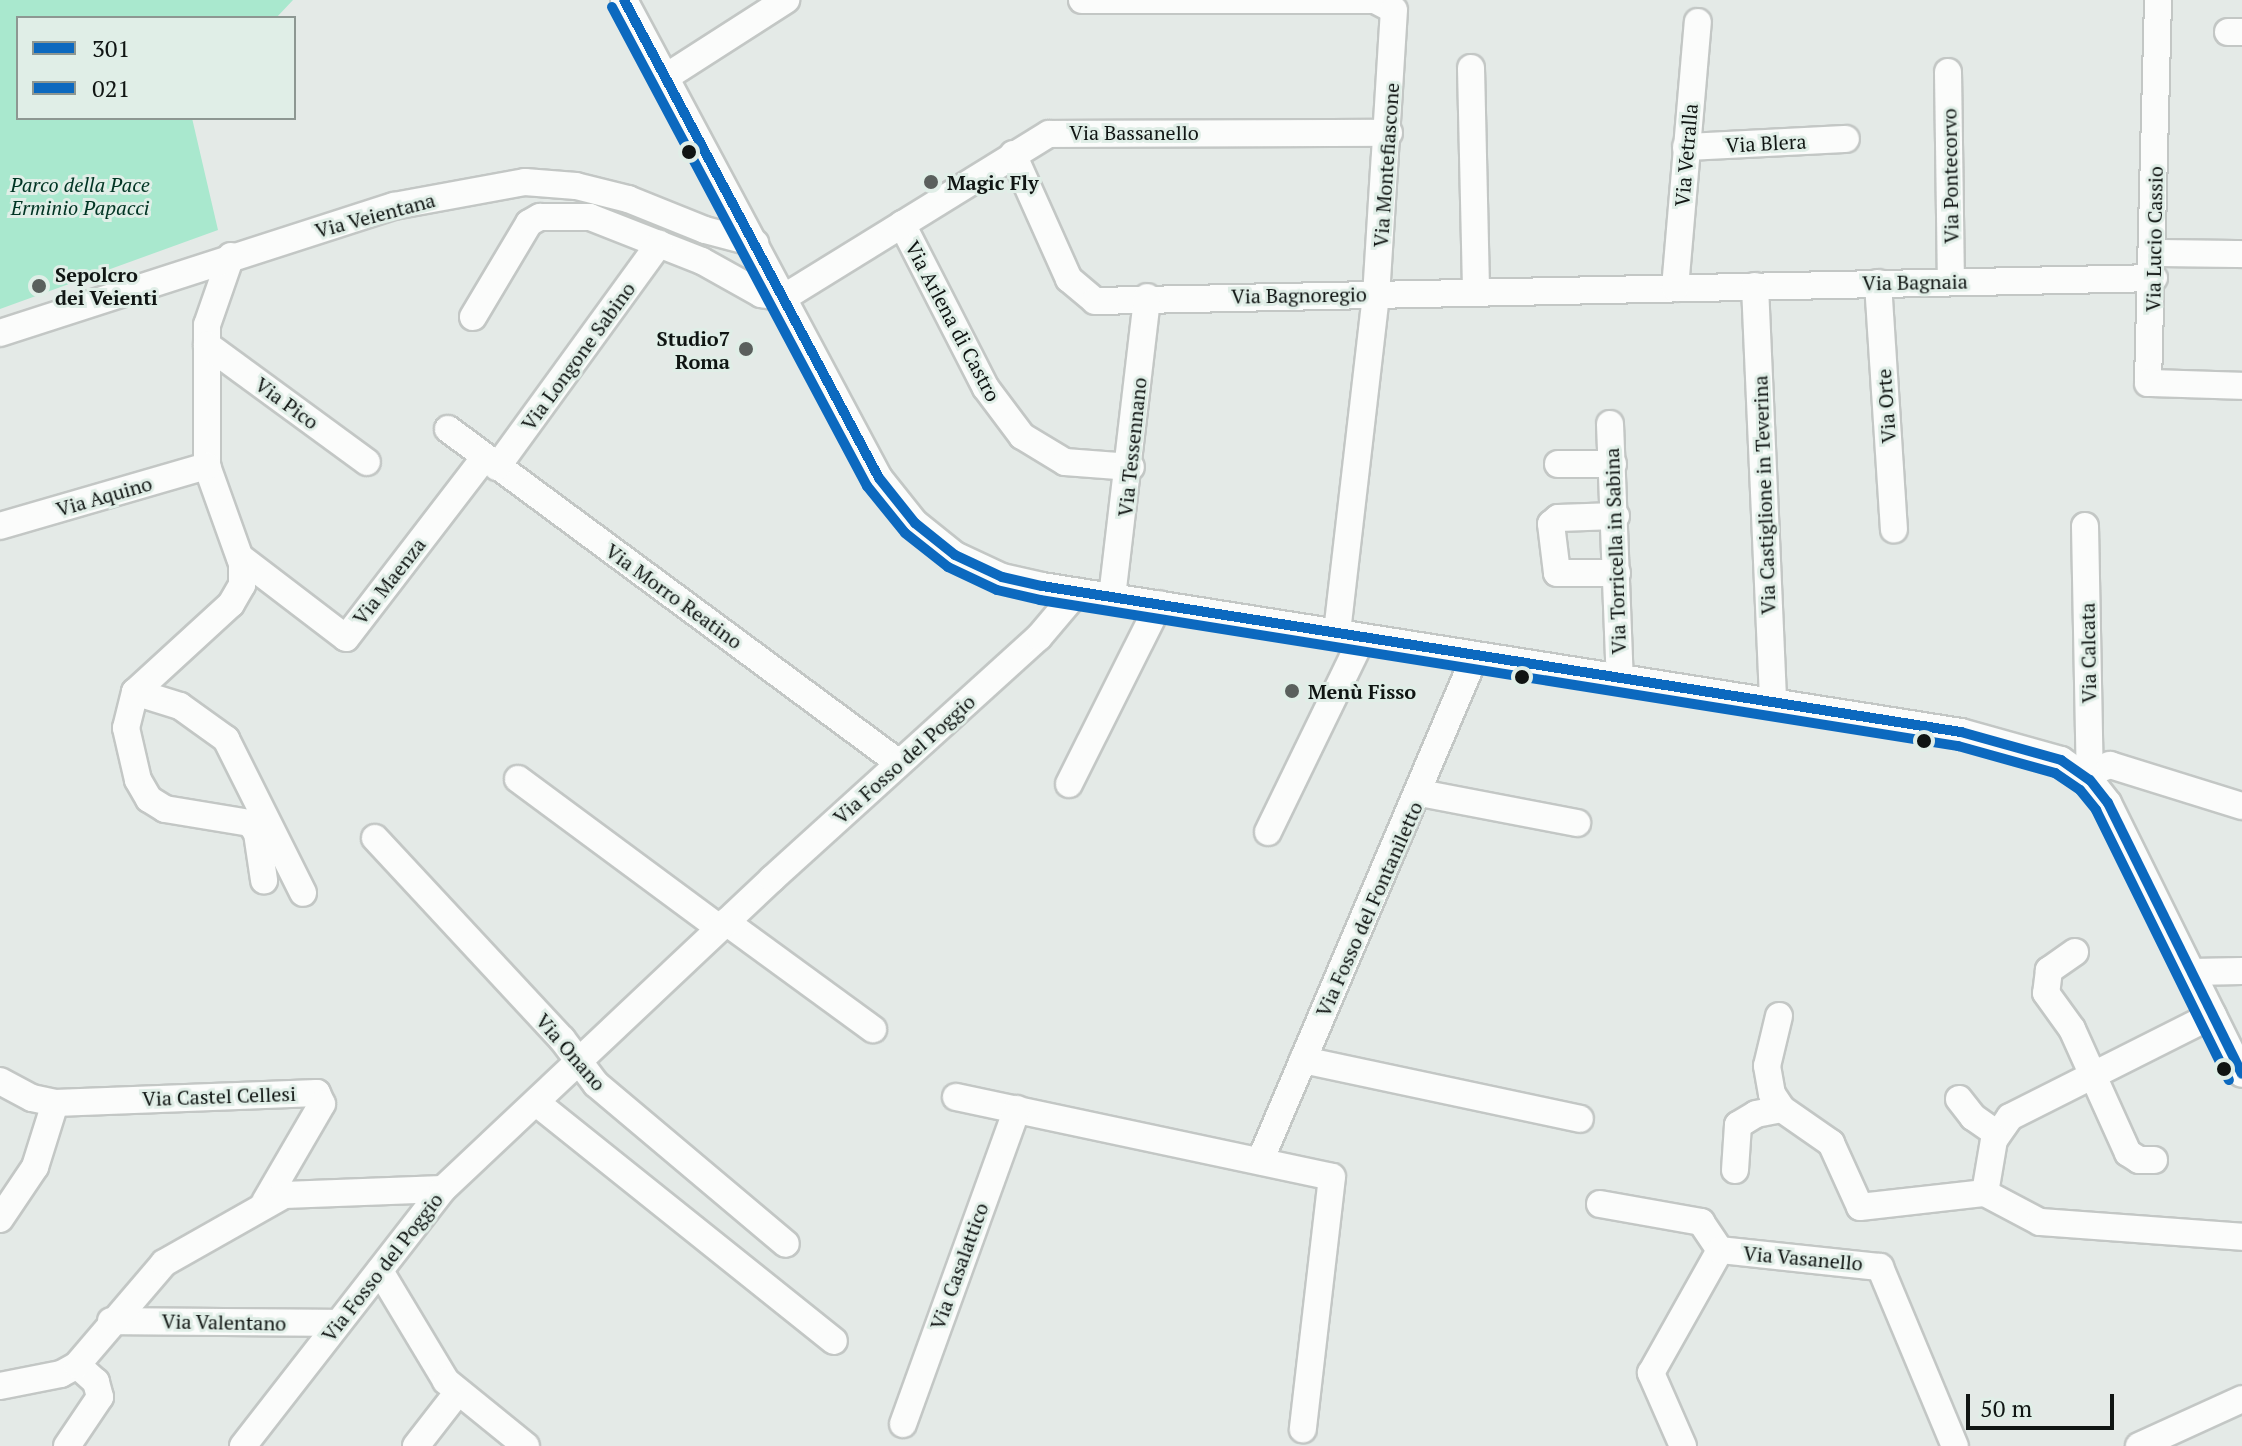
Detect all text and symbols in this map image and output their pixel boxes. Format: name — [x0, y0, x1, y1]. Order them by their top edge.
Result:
legend — [16, 16, 296, 120]
text: 301 — [92, 32, 130, 64]
text: 021 — [92, 72, 130, 104]
street label: Via Montefiascone — [1368, 82, 1404, 248]
street label: Via Vetralla — [1670, 102, 1702, 208]
street label: Via Pontecorvo — [1937, 108, 1963, 244]
street label: Via Bassanello — [1069, 120, 1199, 144]
street label: Via Blera — [1725, 129, 1807, 157]
unlabelled marker — [681, 144, 697, 160]
street label: Via Lucio Cassio — [2141, 166, 2167, 312]
place label: Magic Fly — [947, 170, 1038, 194]
park label: Parco della Pace Erminio Papacci — [10, 173, 150, 220]
marker: Magic Fly — [922, 173, 940, 191]
street label: Via Veientana — [312, 187, 438, 243]
street label: Via Arlena di Castro — [900, 236, 1006, 406]
place label: Sepolcro dei Veienti — [55, 262, 158, 309]
street label: Via Bagnaia — [1862, 269, 1968, 295]
marker: Sepolcro dei Veienti — [30, 277, 48, 295]
street label: Via Longone Sabino — [516, 277, 640, 435]
street label: Via Bagnoregio — [1231, 282, 1367, 308]
place label: Studio7 Roma — [657, 326, 730, 373]
marker: Studio7 Roma — [737, 340, 755, 358]
street label: Via Orte — [1871, 368, 1901, 444]
street label: Via Pico — [251, 372, 323, 434]
street label: Via Castiglione in Teverina — [1748, 375, 1780, 615]
street label: Via Tessennano — [1113, 376, 1151, 518]
street label: Via Torricella in Sabina — [1599, 447, 1631, 655]
street label: Via Aquino — [53, 471, 155, 521]
street label: Via Maenza — [348, 533, 430, 629]
street label: Via Morro Reatino — [601, 538, 747, 654]
street label: Via Calcata — [2075, 602, 2101, 704]
unlabelled marker — [1514, 669, 1530, 685]
place label: Menù Fisso — [1308, 679, 1416, 703]
marker: Menù Fisso — [1283, 682, 1301, 700]
street label: Via Fosso del Poggio — [828, 689, 980, 829]
unlabelled marker — [1916, 733, 1932, 749]
street label: Via Fosso del Fontaniletto — [1311, 798, 1427, 1020]
street label: Via Onano — [531, 1009, 611, 1095]
unlabelled marker — [2216, 1061, 2232, 1077]
street label: Via Castel Cellesi — [142, 1081, 296, 1111]
street label: Via Fosso del Poggio — [316, 1188, 448, 1346]
street label: Via Casalattico — [925, 1199, 993, 1333]
street label: Via Vasanello — [1742, 1241, 1864, 1275]
street label: Via Valentano — [161, 1309, 287, 1335]
scale bar — [1970, 1378, 2118, 1428]
text: 50 m — [1980, 1392, 2032, 1424]

